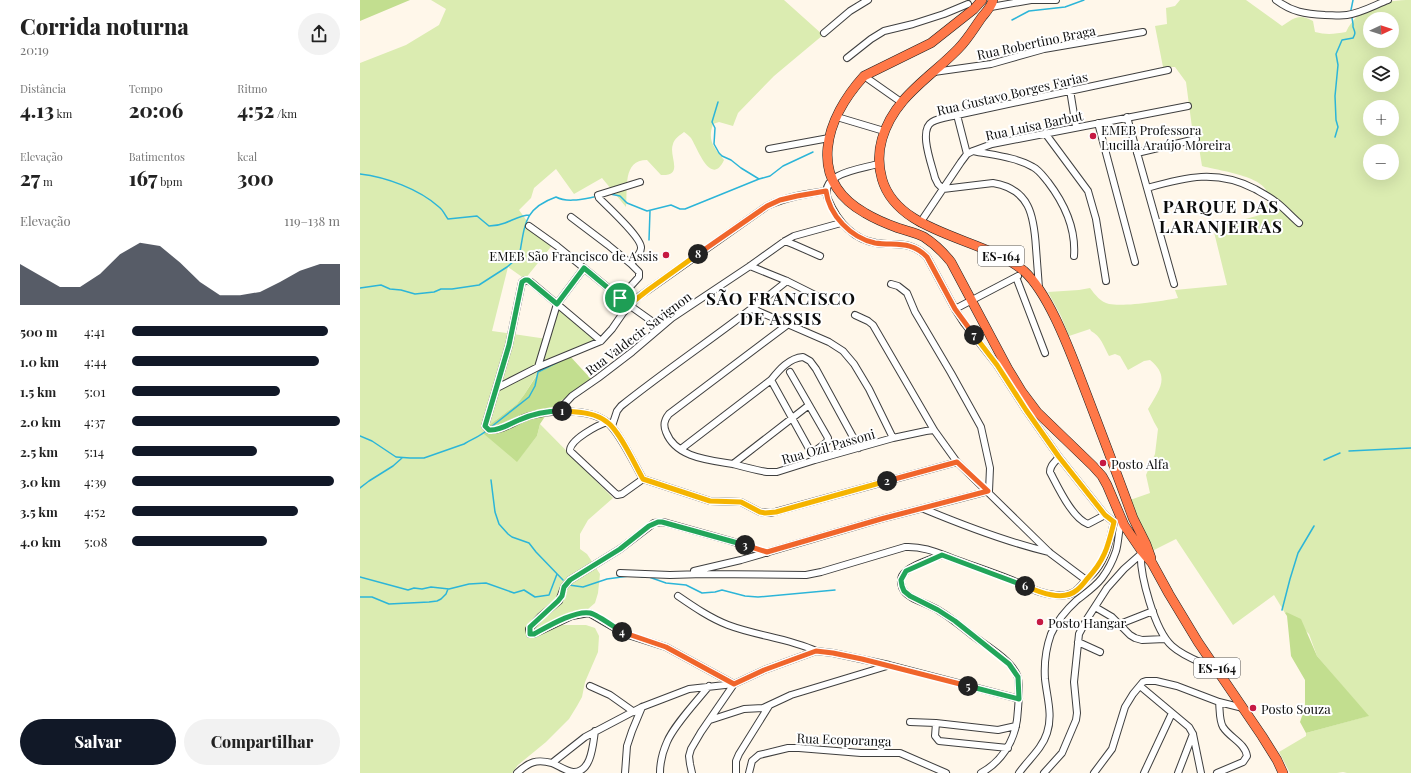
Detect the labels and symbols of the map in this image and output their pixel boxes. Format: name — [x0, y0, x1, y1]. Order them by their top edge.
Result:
north arrow — [1363, 12, 1399, 48]
street label: Rua Robertino Braga — [975, 21, 1097, 63]
street label: Rua Gustavo Borges Farias — [935, 67, 1089, 119]
street label: Rua Luisa Barbut — [984, 106, 1085, 144]
place label: EMEB Professora Lucilla Araújo Moreira — [1101, 121, 1232, 153]
marker: EMEB Professora Lucilla Araújo Moreira — [1088, 131, 1098, 141]
district label: PARQUE DAS LARANJEIRAS — [1159, 195, 1283, 237]
pin: 8 — [688, 244, 708, 264]
road number: ES-164 — [978, 246, 1024, 266]
place label: EMEB São Francisco de Assis — [489, 247, 658, 264]
marker: EMEB São Francisco de Assis — [661, 250, 671, 260]
pin — [603, 281, 637, 315]
street label: Rua Valdecir Savignon — [582, 287, 695, 379]
district label: SÃO FRANCISCO DE ASSIS — [706, 287, 856, 329]
pin: 7 — [964, 325, 984, 345]
pin: 1 — [552, 401, 572, 421]
street label: Rua Ozil Passoni — [779, 424, 877, 467]
place label: Posto Alfa — [1111, 455, 1169, 472]
marker: Posto Alfa — [1098, 458, 1108, 468]
pin: 2 — [877, 471, 897, 491]
pin: 3 — [735, 535, 755, 555]
pin: 6 — [1015, 576, 1035, 596]
place label: Posto Hangar — [1048, 614, 1126, 631]
marker: Posto Hangar — [1035, 617, 1045, 627]
pin: 4 — [612, 622, 632, 642]
road number: ES-164 — [1194, 658, 1240, 678]
pin: 5 — [958, 676, 978, 696]
place label: Posto Souza — [1261, 700, 1331, 717]
marker: Posto Souza — [1248, 703, 1258, 713]
street label: Rua Ecoporanga — [796, 729, 892, 749]

